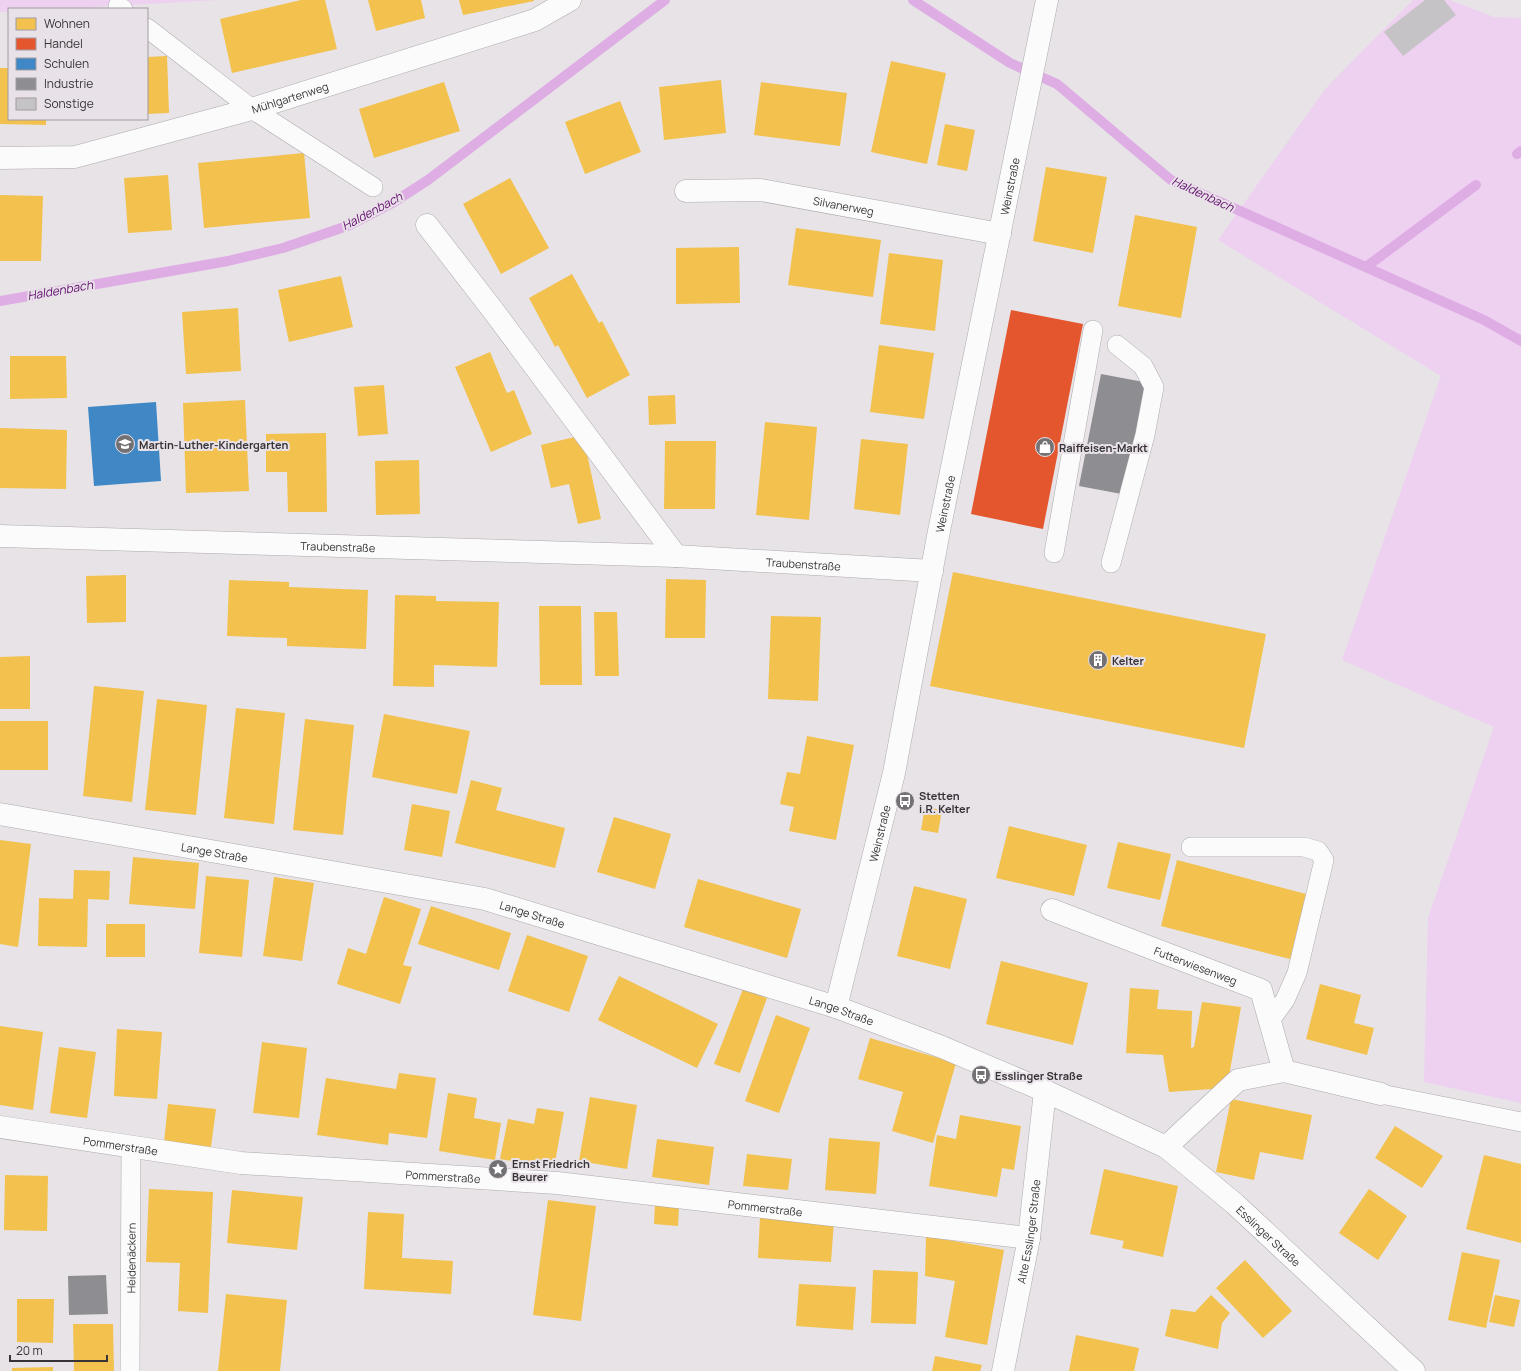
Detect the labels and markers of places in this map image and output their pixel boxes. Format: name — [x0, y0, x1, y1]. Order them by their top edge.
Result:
school or university icon: Martin-Luther-Kindergarten — [114, 433, 136, 455]
shop icon: Raiffeisen-Markt — [1034, 436, 1056, 458]
place label: Martin-Luther-Kindergarten — [139, 437, 288, 452]
place label: Raiffeisen-Markt — [1059, 440, 1148, 455]
building icon: Kelter — [1087, 649, 1109, 671]
place label: Kelter — [1112, 653, 1144, 668]
place label: Stetten i.R. Kelter — [919, 788, 971, 816]
bus stop icon: Stetten i.R. Kelter — [894, 790, 916, 812]
bus stop icon: Esslinger Straße — [970, 1064, 992, 1086]
place label: Esslinger Straße — [995, 1068, 1083, 1083]
place label: Ernst Friedrich Beurer — [512, 1156, 590, 1184]
place icon: Ernst Friedrich Beurer — [487, 1158, 509, 1180]

